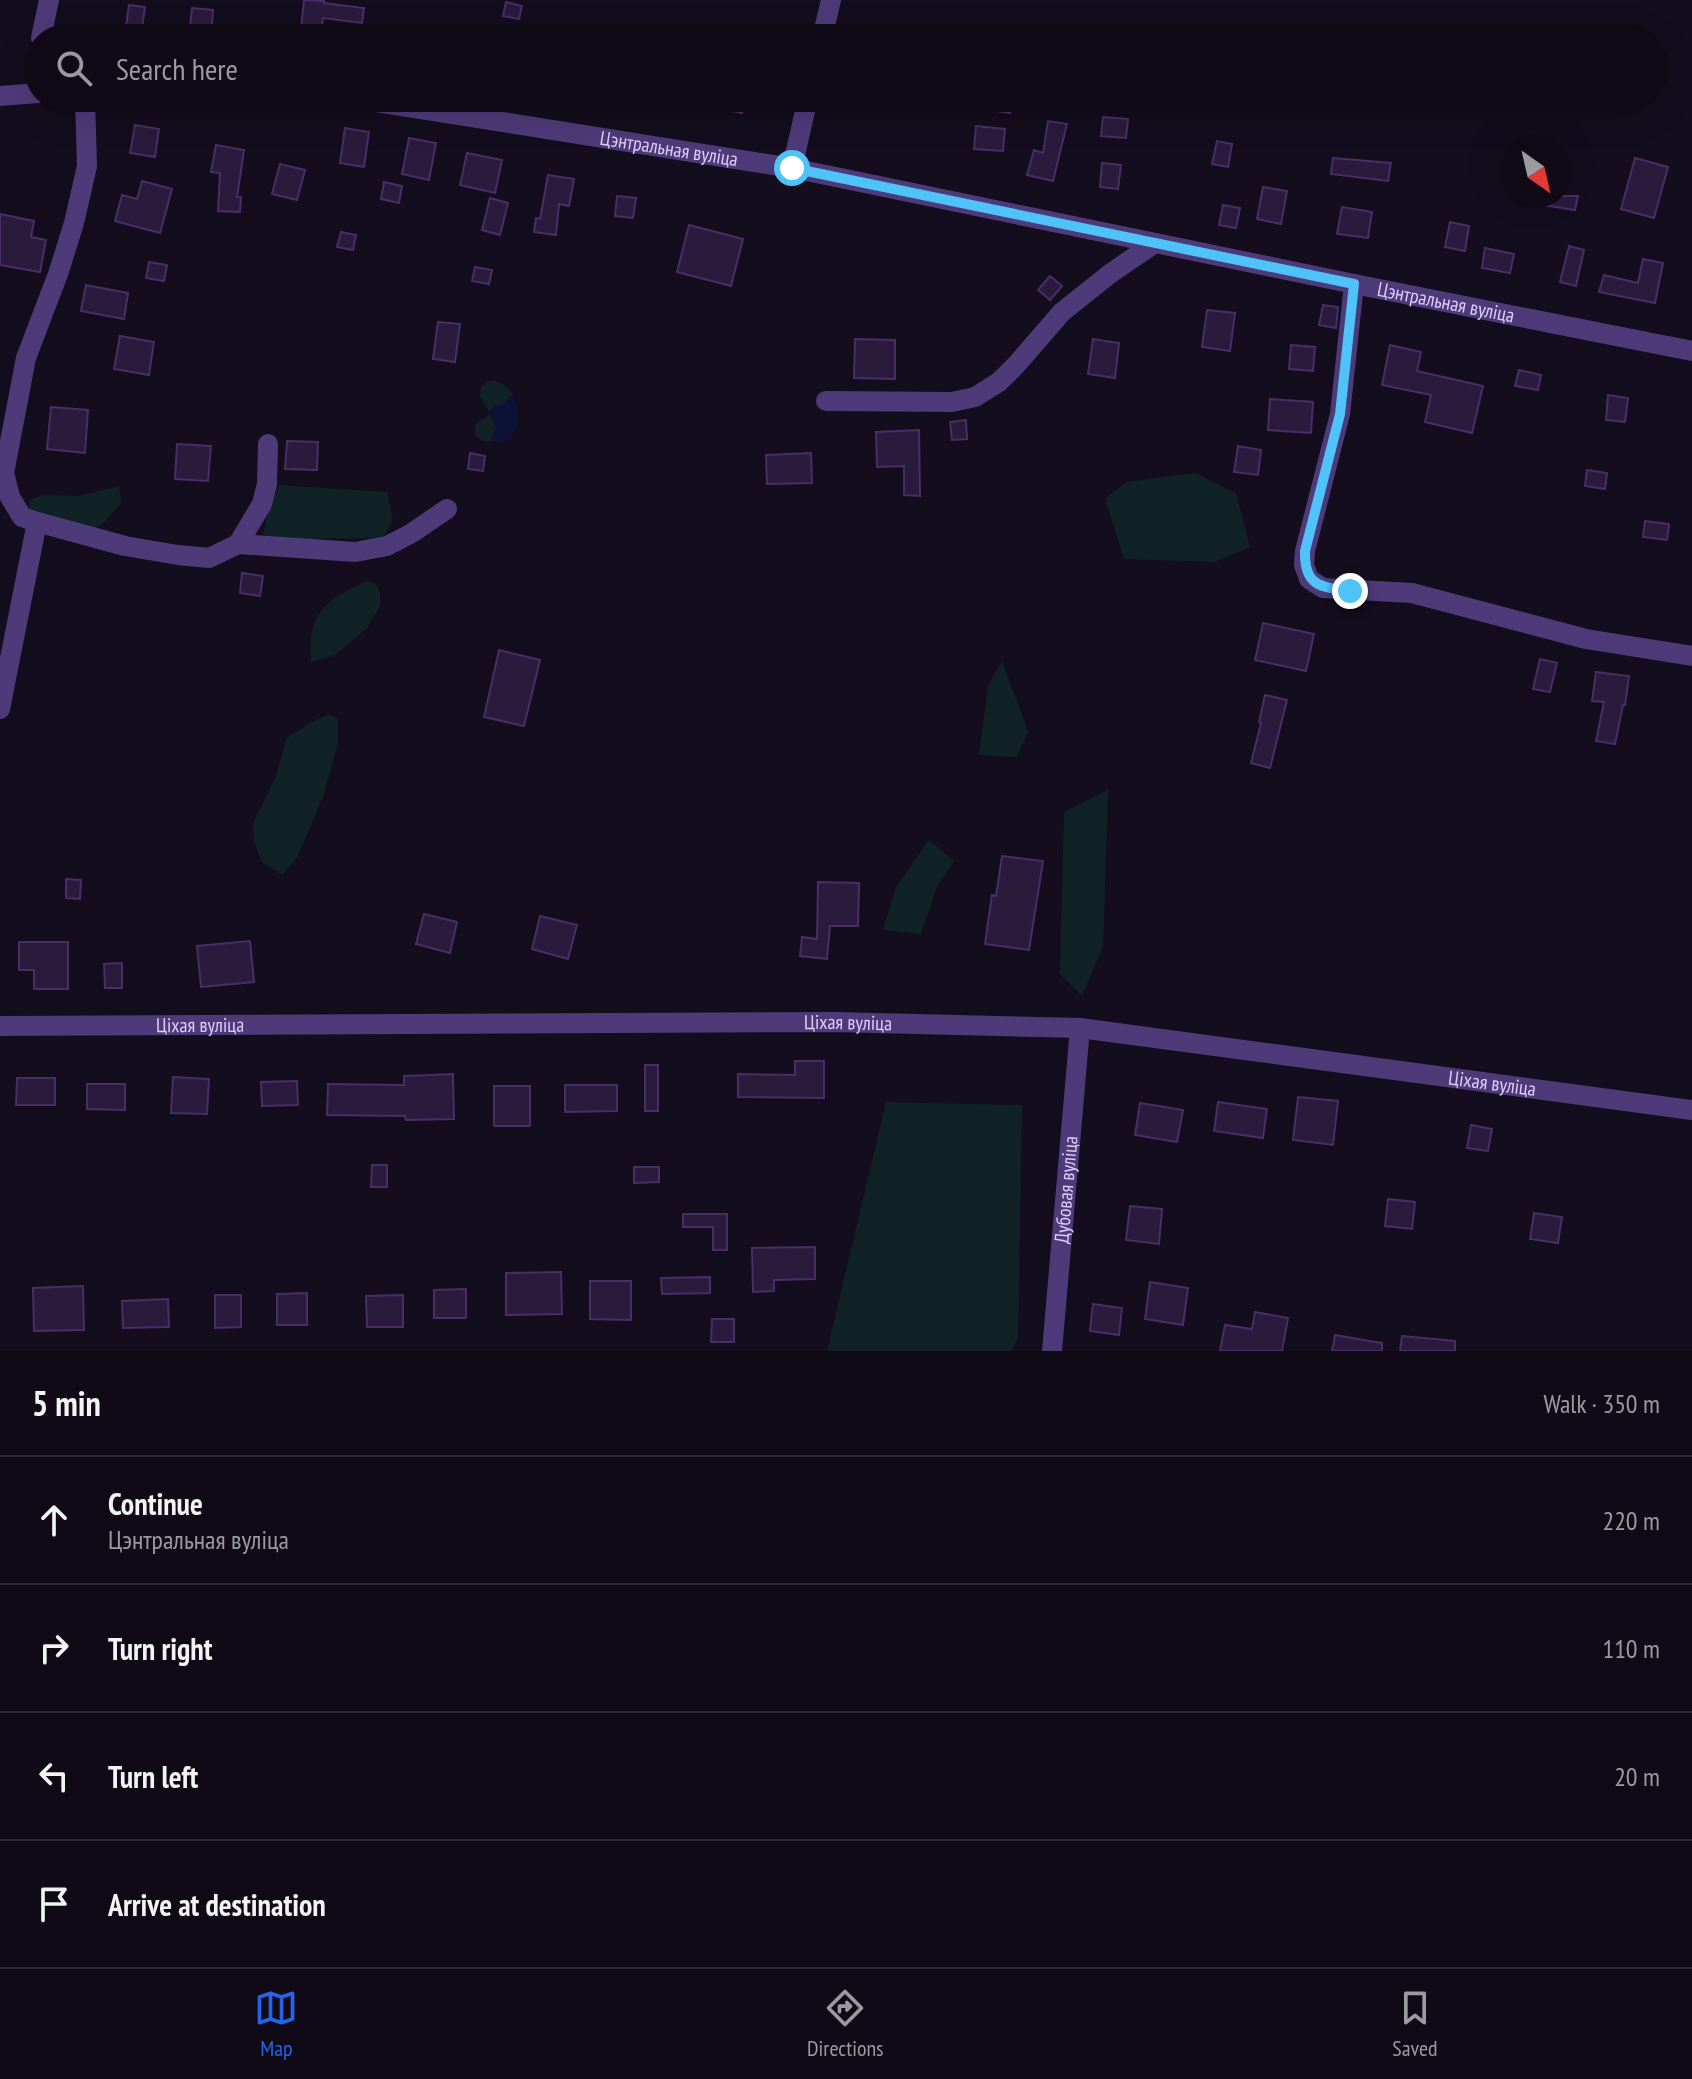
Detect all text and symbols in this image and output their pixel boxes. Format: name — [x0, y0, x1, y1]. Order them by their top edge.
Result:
search box — [24, 24, 1668, 112]
icon: search — [52, 46, 96, 90]
text: Search here — [116, 49, 238, 88]
street label: Цэнтральная вуліца — [598, 125, 740, 172]
north arrow — [1500, 136, 1572, 208]
route start — [774, 150, 810, 186]
street label: Цэнтральная вуліца — [1375, 276, 1517, 329]
route end — [1332, 573, 1368, 609]
street label: Ціхая вуліца — [804, 1009, 892, 1036]
street label: Ціхая вуліца — [156, 1012, 244, 1038]
street label: Ціхая вуліца — [1447, 1064, 1538, 1102]
street label: Дубовая вуліца — [1048, 1135, 1084, 1245]
text: 5 min — [32, 1381, 101, 1425]
text: Walk · 350 m — [1543, 1387, 1660, 1420]
text: Continue — [108, 1484, 203, 1523]
icon: ahead — [32, 1498, 76, 1542]
text: 220 m — [1602, 1504, 1660, 1537]
text: Цэнтральная вуліца — [108, 1523, 289, 1556]
icon: right — [32, 1626, 76, 1670]
text: Turn right — [108, 1629, 212, 1668]
text: 110 m — [1602, 1632, 1660, 1665]
icon: left — [32, 1754, 76, 1798]
text: Turn left — [108, 1757, 198, 1796]
text: 20 m — [1614, 1760, 1660, 1793]
icon: arrive — [32, 1882, 76, 1926]
text: Arrive at destination — [108, 1885, 326, 1924]
tab: Map — [254, 1986, 298, 2062]
tab: Directions — [807, 1986, 884, 2062]
tab: Saved — [1392, 1986, 1438, 2062]

